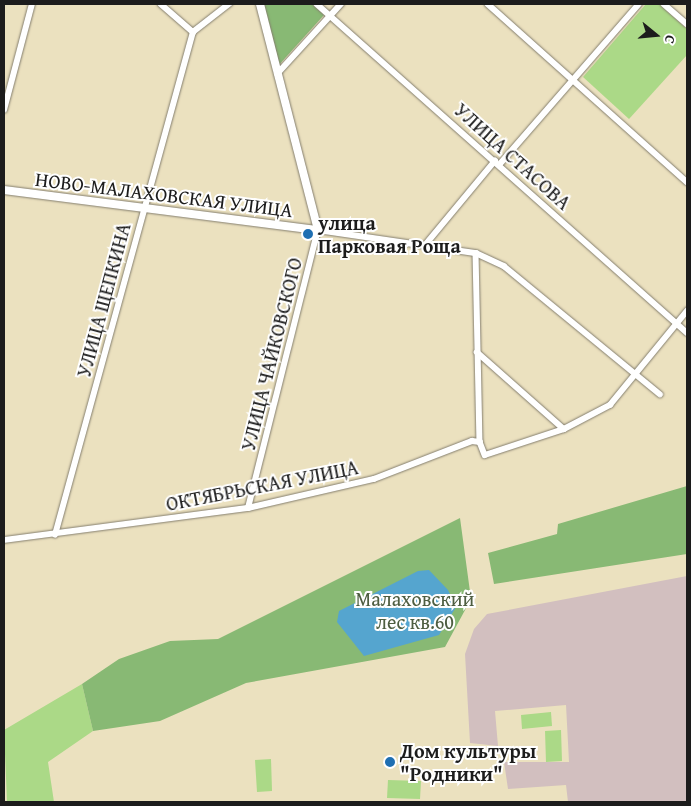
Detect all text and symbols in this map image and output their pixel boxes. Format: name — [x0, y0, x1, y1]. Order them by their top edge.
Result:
north arrow — [631, 10, 681, 60]
text: С — [660, 33, 681, 46]
street label: УЛИЦА СТАСОВА — [450, 97, 576, 215]
street label: НОВО-МАЛАХОВСКАЯ УЛИЦА — [34, 166, 294, 222]
place label: улица Парковая Роща — [318, 210, 461, 257]
street label: УЛИЦА ЩЕПКИНА — [71, 220, 135, 380]
marker: улица Парковая Роща — [302, 228, 314, 240]
street label: УЛИЦА ЧАЙКОВСКОГО — [235, 255, 307, 453]
street label: ОКТЯБРЬСКАЯ УЛИЦА — [164, 455, 360, 515]
park label: Малаховский лес кв.60 — [355, 586, 475, 633]
place label: Дом культуры "Родники" — [400, 738, 536, 785]
marker: Дом культуры "Родники" — [384, 756, 396, 768]

